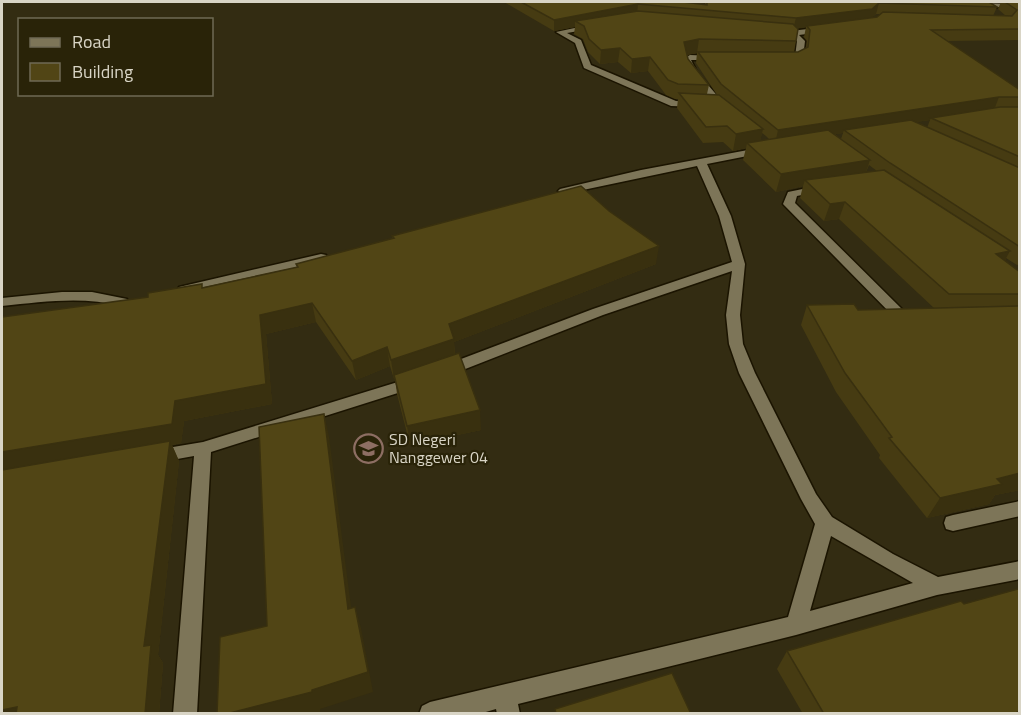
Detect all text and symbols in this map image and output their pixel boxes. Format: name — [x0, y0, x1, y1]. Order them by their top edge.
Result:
legend — [18, 18, 213, 96]
text: Road — [72, 28, 111, 55]
text: Building — [72, 58, 133, 85]
place label: SD Negeri Nanggewer 04 — [389, 427, 488, 469]
school or university icon: SD Negeri Nanggewer 04 — [352, 432, 384, 464]

